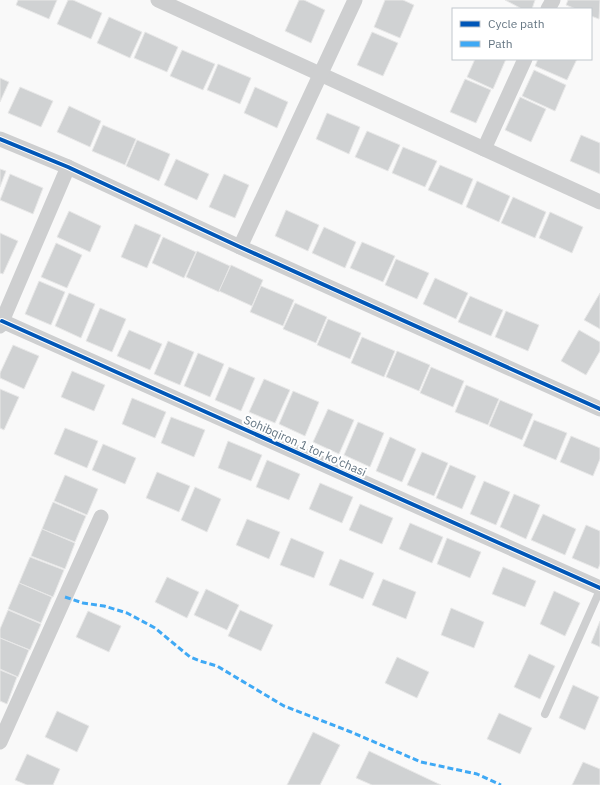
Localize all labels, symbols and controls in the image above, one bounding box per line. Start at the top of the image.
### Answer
legend [452,8,592,60]
text: Cycle path [488,16,545,31]
text: Path [488,36,513,51]
street label: Sohibqiron 1 tor ko'chasi [242,412,369,479]

